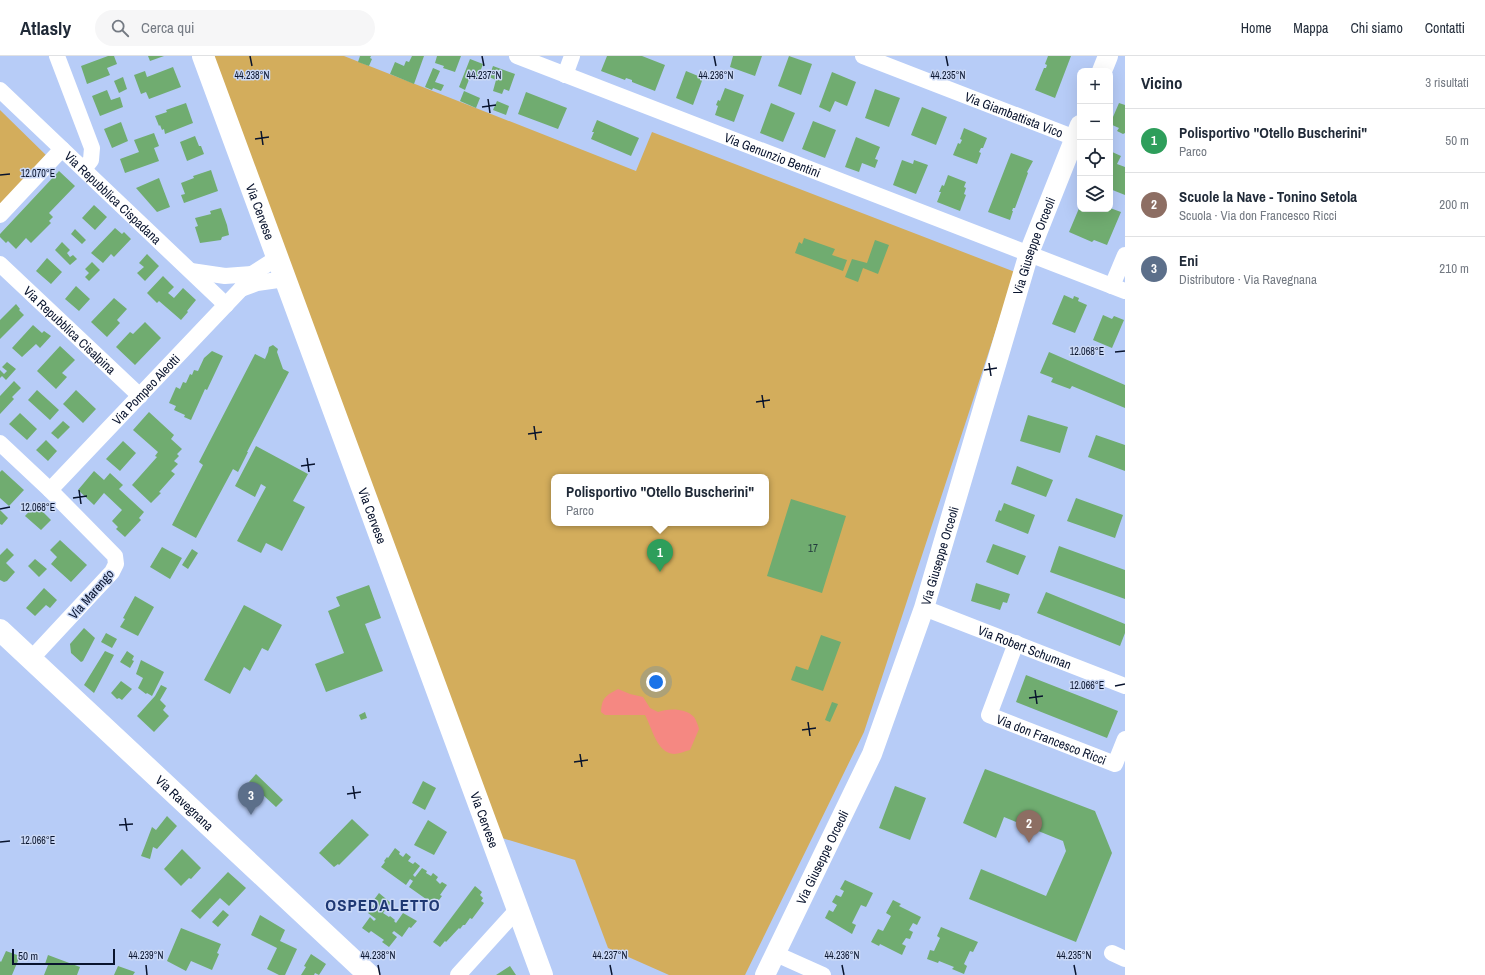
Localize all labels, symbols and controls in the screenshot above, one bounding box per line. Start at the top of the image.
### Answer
search box [95,10,375,46]
text: Atlasly [20,15,71,41]
icon: search [109,17,131,39]
text: Cerca qui [141,17,194,38]
text: Home [1241,19,1271,37]
text: Mappa [1293,19,1328,37]
text: Chi siamo [1350,19,1403,37]
text: Contatti [1425,19,1465,37]
map controls [1077,68,1113,212]
button: + [1077,68,1113,104]
text: 44.238°N [235,69,270,82]
text: 44.237°N [467,69,502,82]
text: 44.236°N [699,69,734,82]
text: 44.235°N [931,69,966,82]
text: Vicino [1141,71,1183,94]
text: 3 risultati [1425,74,1469,91]
street label: Via Giambattista Vico [962,88,1066,142]
button: − [1077,104,1113,140]
text: Polisportivo "Otello Buscherini" [1179,122,1367,143]
street label: Via Genunzio Bentini [722,129,823,182]
text: 1 [1151,132,1157,149]
text: 50 m [1445,132,1469,149]
button: locate [1077,140,1113,176]
text: Parco [1179,143,1207,160]
street label: Via Repubblica Cispadana [61,148,165,248]
text: 12.070°E [21,167,55,180]
button: layers [1077,176,1113,212]
street label: Via Cervese [242,181,278,242]
text: Scuole la Nave - Tonino Setola [1179,186,1357,207]
street label: Via Giuseppe Orceoli [1009,195,1059,297]
text: 2 [1151,196,1157,213]
text: 200 m [1439,196,1469,213]
text: Scuola · Via don Francesco Ricci [1179,207,1337,224]
text: Eni [1179,250,1198,271]
text: 3 [1151,260,1157,277]
text: 210 m [1439,260,1469,277]
text: Distributore · Via Ravegnana [1179,271,1317,288]
street label: Via Repubblica Cisalpina [20,283,119,378]
text: 12.068°E [1070,345,1104,358]
street label: Via Pompeo Aleotti [109,351,184,429]
popup [551,474,769,526]
text: Polisportivo "Otello Buscherini" [566,481,754,502]
street label: Via Cervese [354,485,390,546]
text: 12.068°E [21,501,55,514]
text: Parco [566,502,594,519]
street label: Via Giuseppe Orceoli [917,504,963,607]
pin: 1 [647,539,673,572]
house number: 17 [808,541,818,555]
street label: Via Marengo [65,566,118,623]
street label: Via Robert Schuman [975,622,1074,673]
your location [646,672,666,692]
text: 12.066°E [1070,679,1104,692]
street label: Via don Francesco Ricci [994,711,1109,769]
street label: Via Ravegnana [152,772,217,834]
pin: 3 [238,782,264,815]
street label: Via Cervese [466,789,502,850]
street label: Via Giuseppe Orceoli [793,807,853,907]
pin: 2 [1016,810,1042,843]
text: 12.066°E [21,834,55,847]
district label: OSPEDALETTO [325,893,441,916]
scale bar [12,947,115,966]
text: 50 m [18,949,38,963]
text: 44.239°N [129,949,164,962]
text: 44.238°N [361,949,396,962]
text: 44.237°N [593,949,628,962]
text: 44.236°N [825,949,860,962]
text: 44.235°N [1057,949,1092,962]

